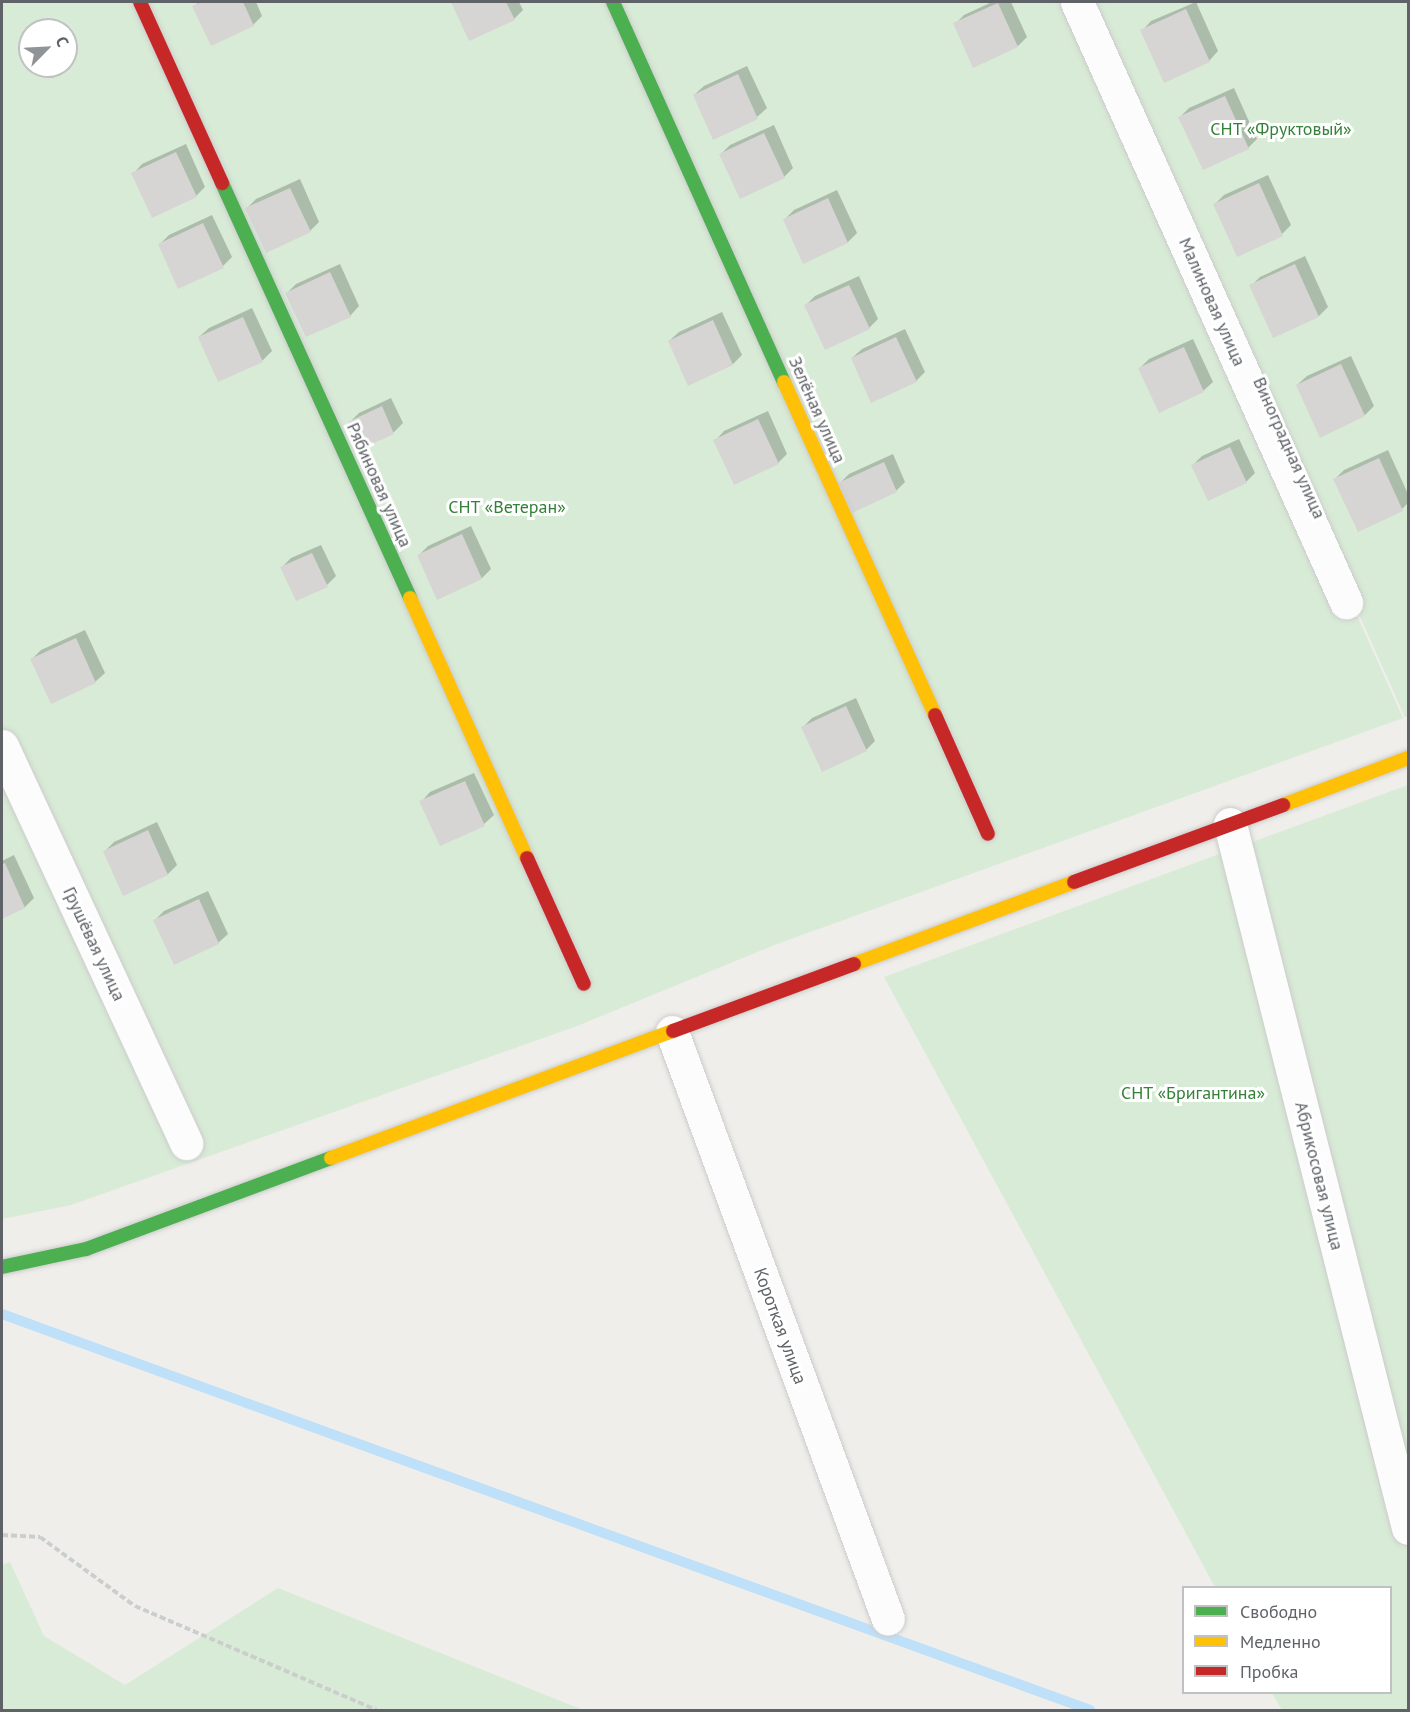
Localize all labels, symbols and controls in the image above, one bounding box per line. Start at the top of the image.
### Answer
north arrow [18,18,78,78]
text: С [52,33,74,50]
park label: СНТ «Фруктовый» [1210,118,1352,140]
street label: Малиновая улица [1174,234,1250,370]
street label: Зелёная улица [784,353,850,467]
street label: Виноградная улица [1248,374,1330,522]
street label: Рябиновая улица [342,419,416,551]
park label: СНТ «Ветеран» [448,496,566,518]
street label: Грушёвая улица [58,884,130,1004]
park label: СНТ «Бригантина» [1121,1082,1265,1104]
street label: Абрикосовая улица [1290,1100,1348,1252]
street label: Короткая улица [749,1265,811,1387]
legend [1182,1586,1392,1694]
text: Свободно [1240,1600,1317,1623]
text: Медленно [1240,1630,1321,1653]
text: Пробка [1240,1660,1298,1683]

